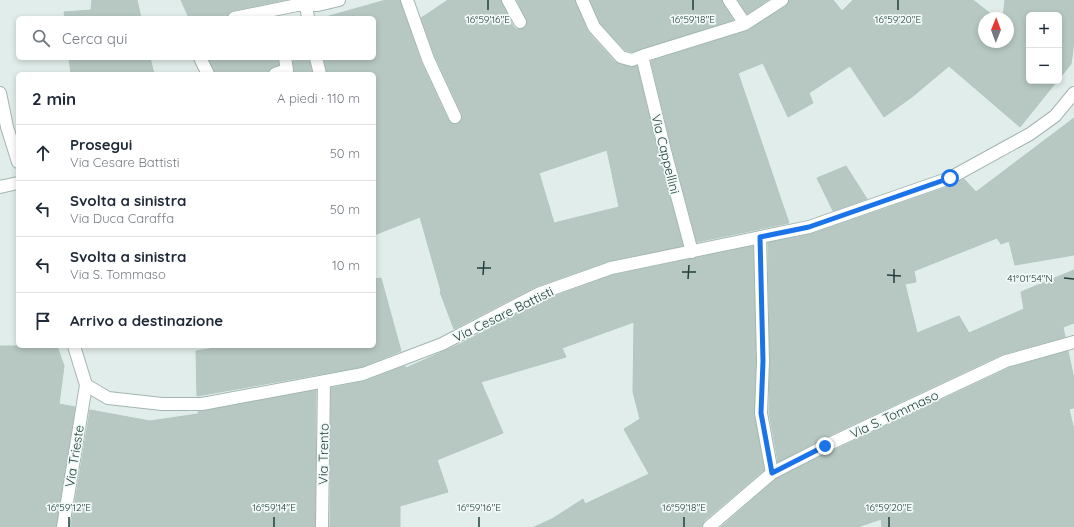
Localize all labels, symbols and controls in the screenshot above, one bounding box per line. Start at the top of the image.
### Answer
north arrow [978,12,1014,48]
map controls [1026,12,1062,84]
button: + [1026,12,1062,48]
text: 16°59'16"E [466,13,510,26]
text: 16°59'18"E [671,13,715,26]
text: 16°59'20"E [875,13,921,26]
search box [16,16,376,60]
icon: search [30,27,52,49]
text: Cerca qui [62,29,128,48]
button: − [1026,48,1062,84]
text: 2 min [32,88,76,109]
text: A piedi · 110 m [277,90,360,106]
street label: Via Cappellini [648,113,684,195]
text: Prosegui [70,135,132,154]
icon: ahead [32,142,54,164]
text: 50 m [330,145,360,161]
text: Via Cesare Battisti [70,154,180,170]
route start [941,169,959,187]
text: Svolta a sinistra [70,191,186,210]
icon: left [32,198,54,220]
text: 50 m [330,201,360,217]
text: Via Duca Caraffa [70,210,174,226]
text: Svolta a sinistra [70,247,186,266]
icon: left [32,254,54,276]
text: 10 m [332,257,360,273]
text: Via S. Tommaso [70,266,166,282]
text: 41°01'54"N [1007,272,1053,285]
street label: Via Cesare Battisti [450,283,556,345]
icon: arrive [32,310,54,332]
text: Arrivo a destinazione [70,311,223,330]
street label: Via S. Tommaso [847,386,941,441]
street label: Via Trento [314,423,332,485]
street label: Via Trieste [61,424,87,488]
route end [816,437,834,455]
text: 16°59'12"E [47,501,91,514]
text: 16°59'14"E [252,501,296,514]
text: 16°59'16"E [457,501,501,514]
text: 16°59'18"E [662,501,706,514]
text: 16°59'20"E [866,501,912,514]

